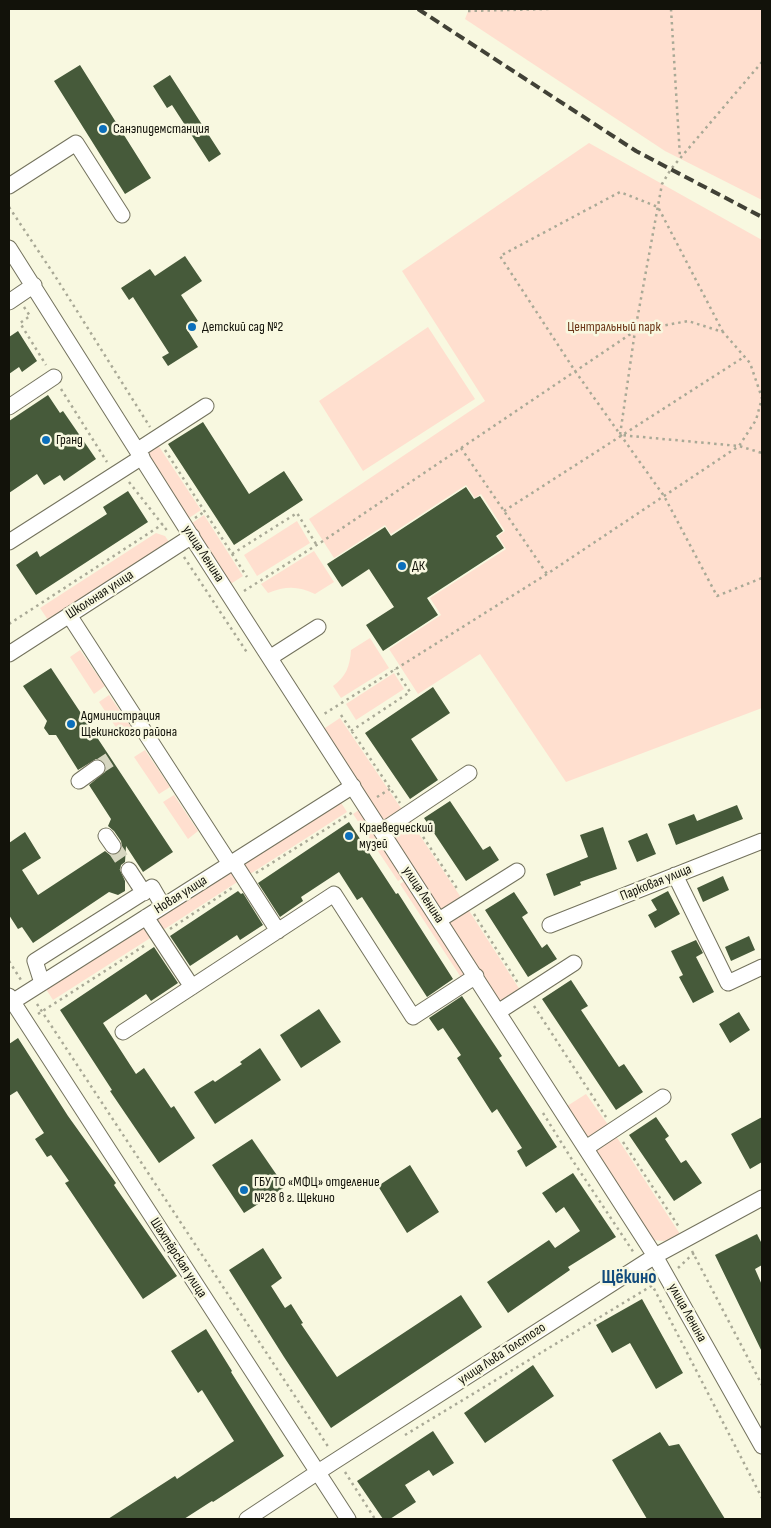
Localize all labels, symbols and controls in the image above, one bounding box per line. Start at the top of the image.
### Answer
place label: Санэпидемстанция [113,121,209,137]
marker: Санэпидемстанция [97,123,109,135]
place label: Детский сад №2 [202,319,283,335]
park label: Центральный парк [567,319,661,335]
marker: Детский сад №2 [186,321,198,333]
place label: Гранд [56,432,83,448]
marker: Гранд [40,434,52,446]
street label: улица Ленина [178,522,228,586]
place label: ДК [412,558,425,574]
marker: ДК [396,560,408,572]
street label: Школьная улица [63,567,137,623]
place label: Администрация Щекинского района [81,708,177,740]
marker: Администрация Щекинского района [65,718,77,730]
place label: Краеведческий музей [359,820,433,852]
marker: Краеведческий музей [343,830,355,842]
street label: Парковая улица [618,861,694,905]
street label: улица Ленина [398,863,448,927]
street label: Новая улица [151,872,211,918]
place label: ГБУ ТО «МФЦ» отделение №28 в г. Щекино [254,1174,380,1206]
marker: ГБУ ТО «МФЦ» отделение №28 в г. Щекино [238,1184,250,1196]
street label: Шахтёрская улица [146,1215,210,1301]
district label: Щёкино [601,1267,657,1289]
street label: улица Ленина [664,1281,710,1345]
street label: улица Льва Толстого [455,1319,549,1389]

